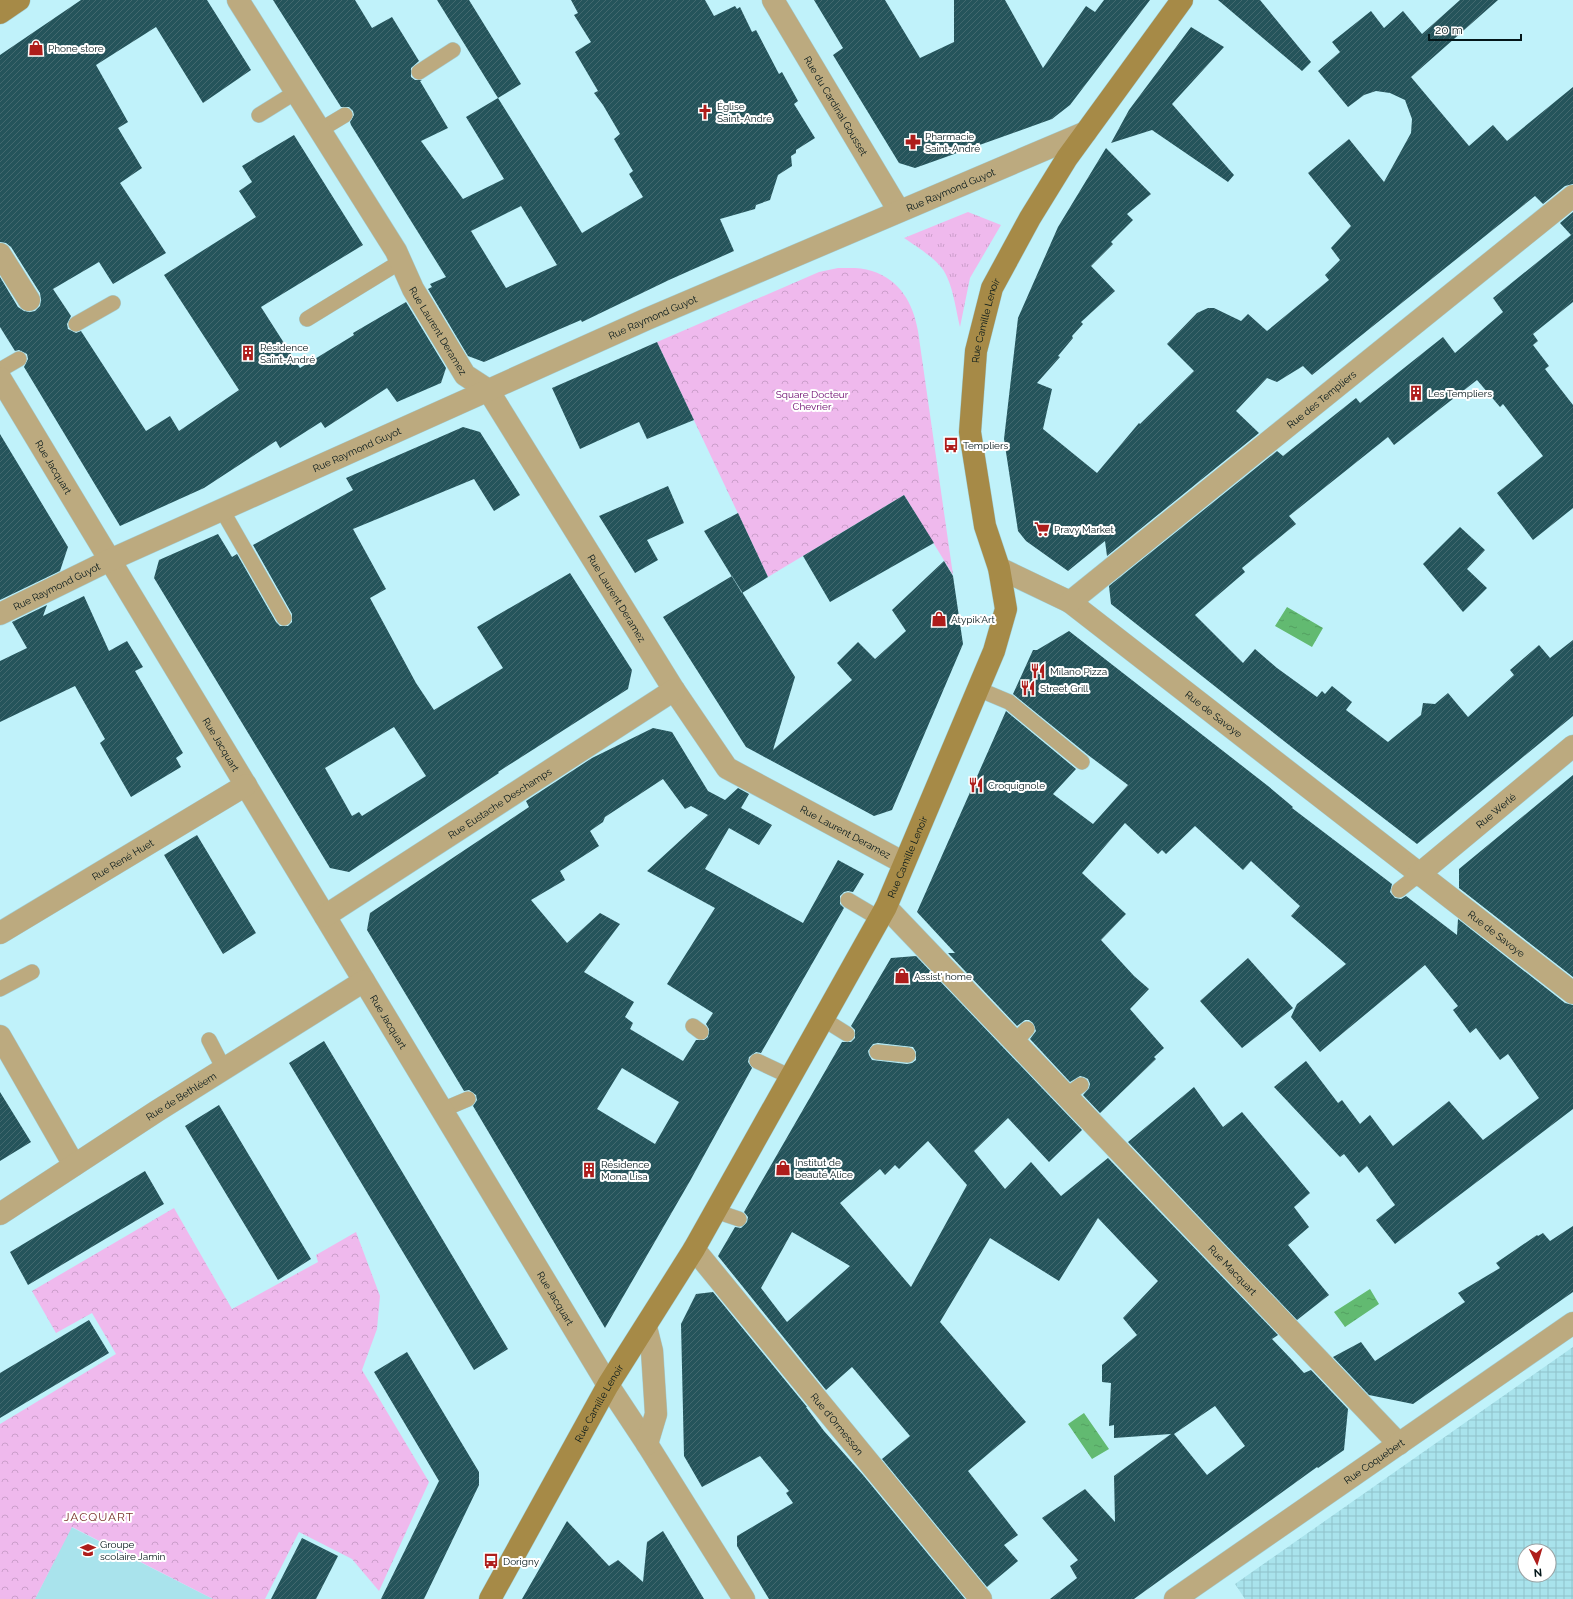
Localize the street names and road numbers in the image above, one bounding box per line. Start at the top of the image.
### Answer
street label: Rue du Cardinal Gousset [802,54,870,158]
street label: Rue Raymond Guyot [905,166,997,214]
street label: Rue Camille Lenoir [970,276,1003,364]
street label: Rue Laurent Deramez [407,285,469,377]
street label: Rue Raymond Guyot [607,293,699,342]
street label: Rue des Templiers [1285,368,1358,431]
street label: Rue Raymond Guyot [311,425,403,474]
street label: Rue Jacquart [33,438,74,497]
street label: Rue Laurent Deramez [585,553,648,644]
street label: Rue Raymond Guyot [12,560,103,613]
street label: Rue de Savoye [1183,689,1244,740]
street label: Rue Jacquart [200,716,242,774]
street label: Rue Eustache Deschamps [446,766,554,841]
street label: Rue Werlé [1474,791,1518,830]
street label: Rue Laurent Deramez [798,803,892,861]
street label: Rue Camille Lenoir [886,814,930,899]
street label: Rue René Huet [90,837,156,882]
street label: Rue de Savoye [1466,908,1527,960]
street label: Rue Jacquart [368,993,409,1051]
street label: Rue de Bethléem [144,1070,218,1123]
street label: Rue Macquart [1206,1243,1259,1298]
street label: Rue Jacquart [535,1270,576,1328]
street label: Rue Camille Lenoir [573,1362,626,1444]
street label: Rue d'Ormesson [808,1391,866,1457]
street label: Rue Coquebert [1342,1437,1407,1486]

